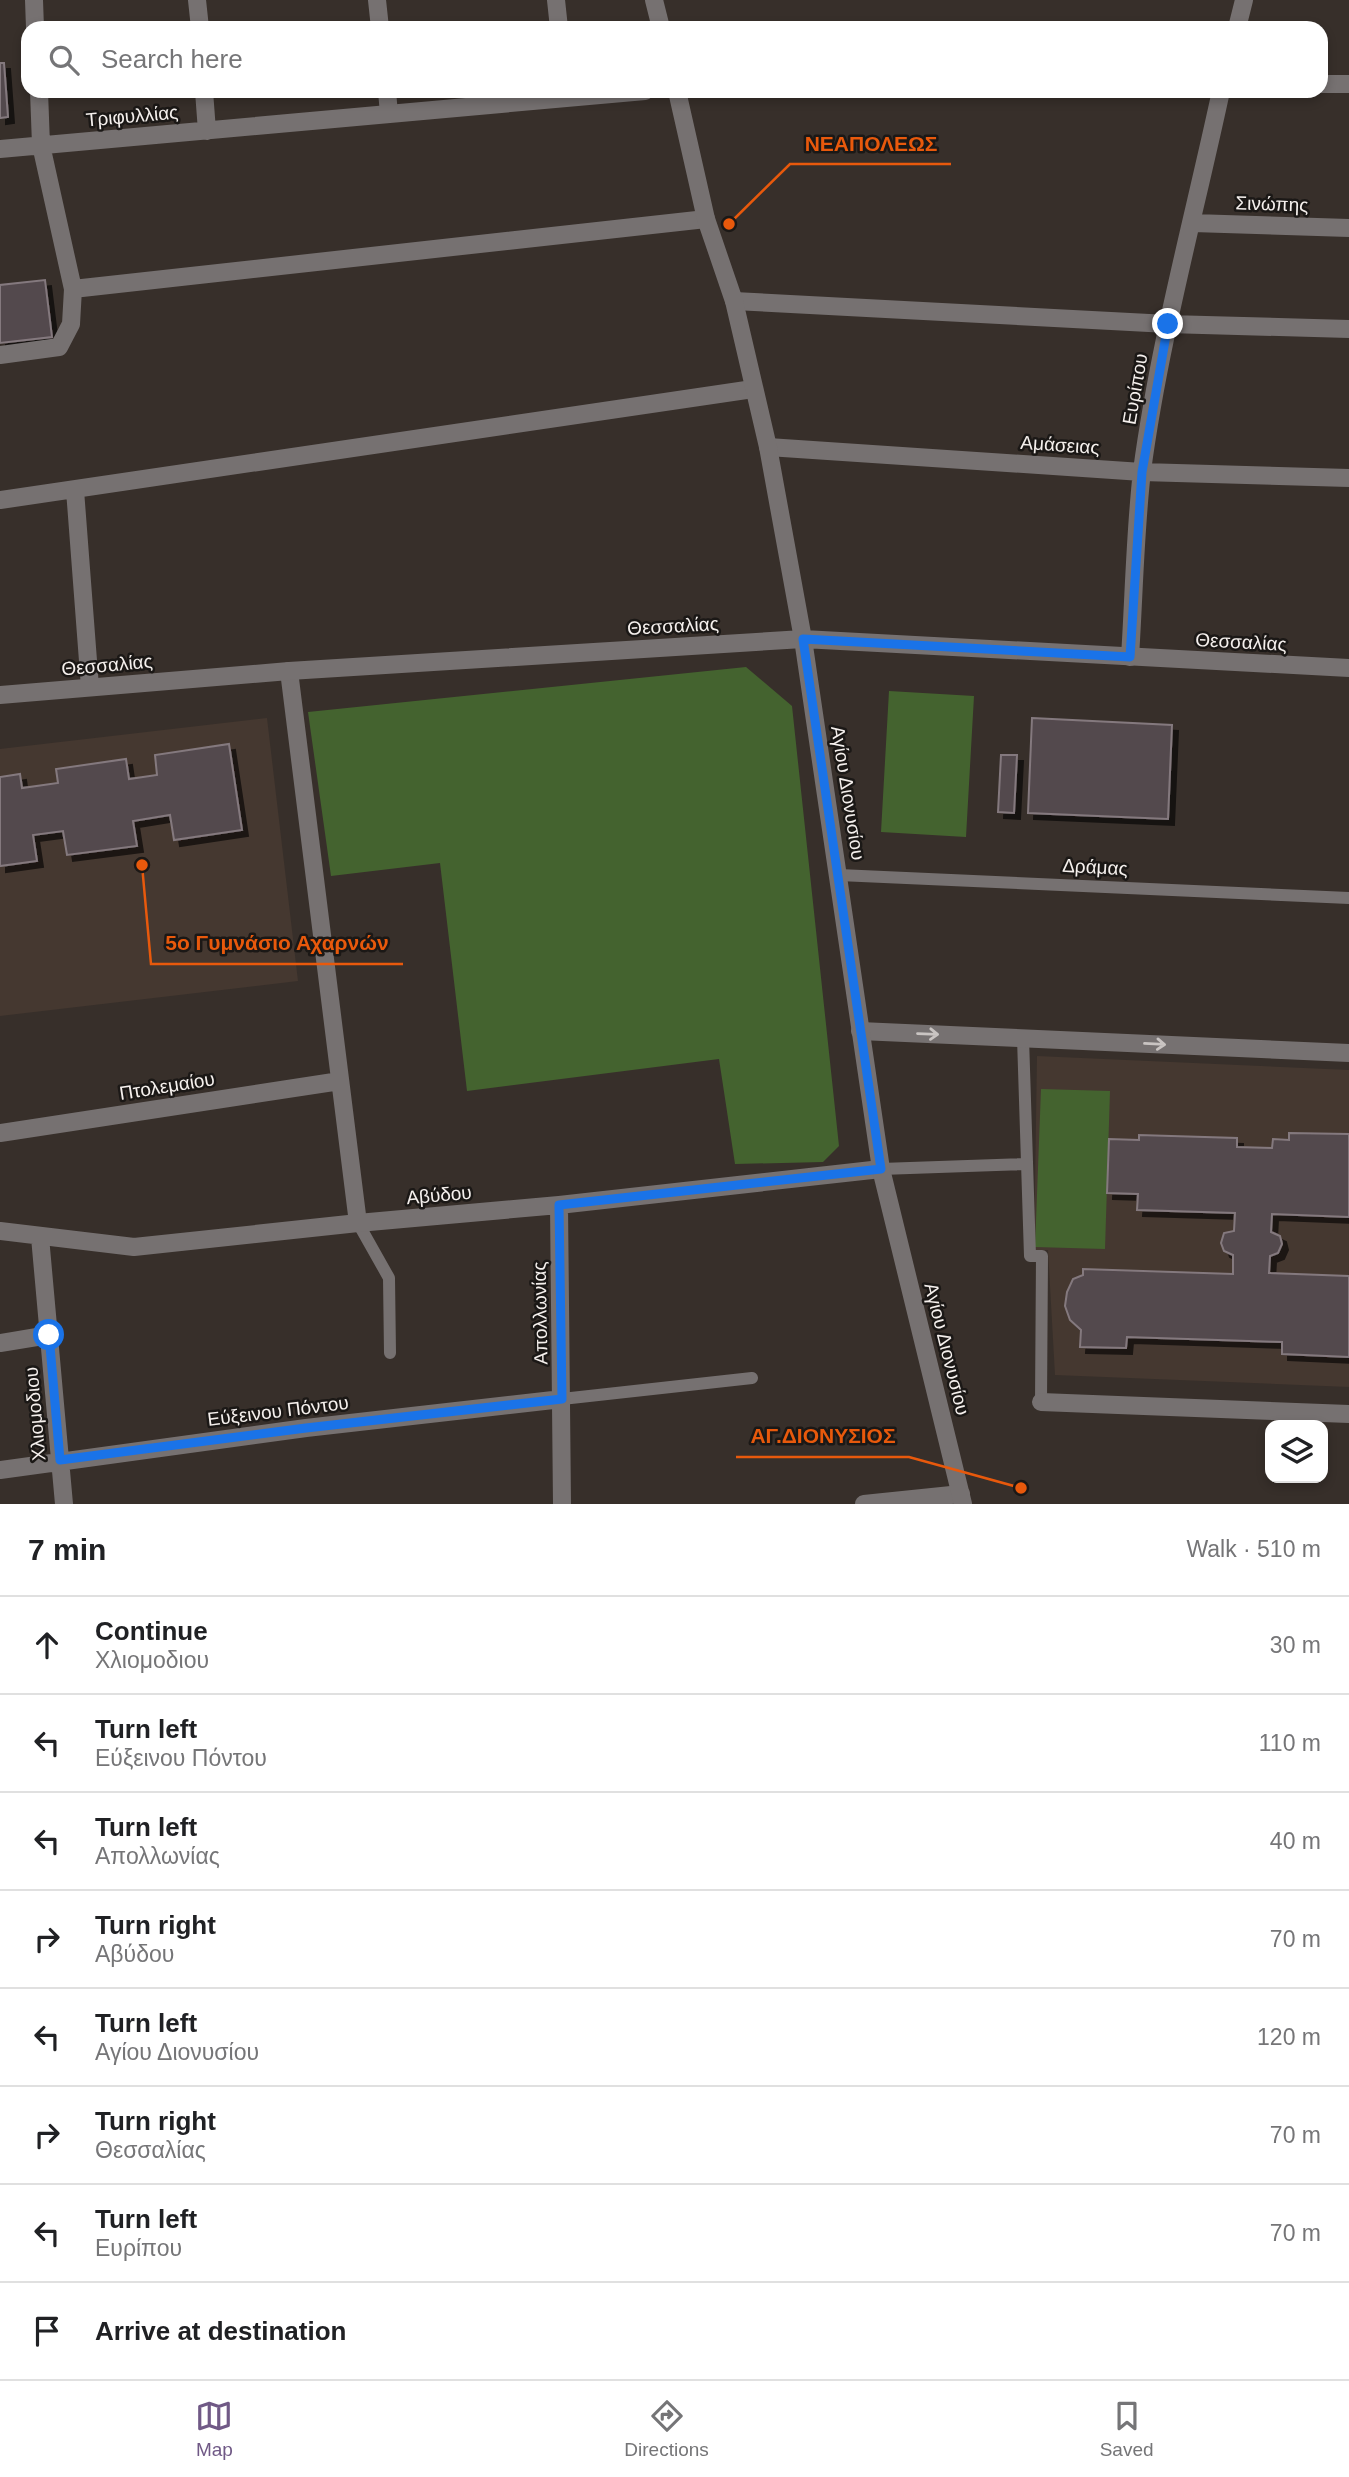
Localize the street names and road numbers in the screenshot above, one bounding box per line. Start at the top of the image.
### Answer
street label: Τριφυλλίας [85,101,179,131]
street label: Σινώπης [1235,192,1309,216]
street label: Ευρίπου [1118,352,1152,426]
street label: Αμάσειας [1020,432,1100,458]
street label: Θεσσαλίας [627,613,719,639]
street label: Θεσσαλίας [1195,629,1287,655]
street label: Θεσσαλίας [60,651,154,679]
street label: Αγίου Διονυσίου [827,724,869,862]
street label: Δράμας [1062,855,1128,879]
street label: Πτολεμαίου [118,1068,216,1104]
street label: Αβύδου [405,1182,473,1208]
street label: Απολλωνίας [529,1261,551,1365]
street label: Αγίου Διονυσίου [920,1281,974,1417]
street label: Χλιομοδιου [20,1366,50,1462]
street label: Εύξεινου Πόντου [206,1392,350,1430]

